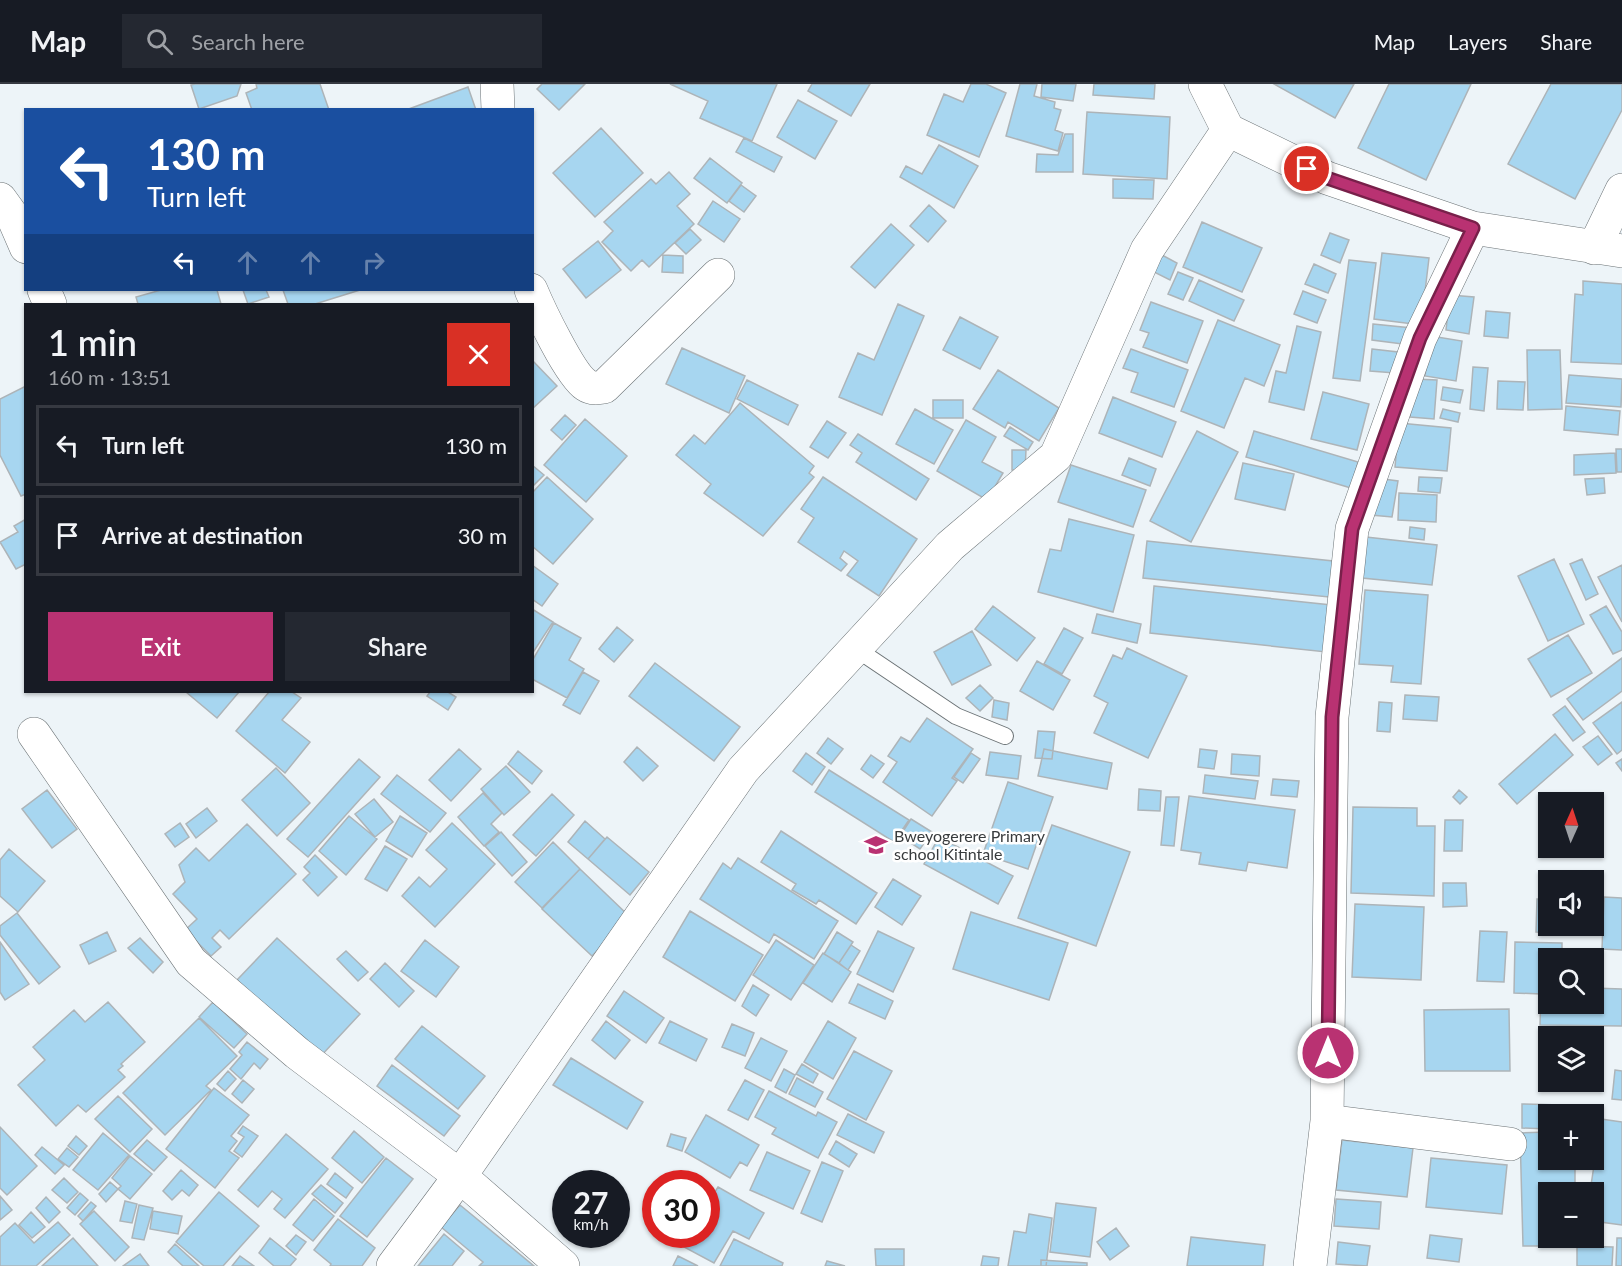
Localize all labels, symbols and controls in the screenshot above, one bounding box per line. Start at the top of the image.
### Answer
search box [122,14,542,68]
text: Map [30,24,86,58]
icon: search [143,25,176,58]
text: Search here [191,28,305,55]
text: Map [1374,29,1415,54]
text: Layers [1448,29,1507,54]
text: Share [1540,29,1592,54]
text: 130 m [147,129,265,179]
icon: left [48,132,126,210]
pin [1281,143,1332,194]
icon: arrive [1290,152,1323,185]
text: Turn left [147,180,246,213]
icon: left [168,246,201,279]
icon: ahead [231,246,264,279]
icon: ahead [294,246,327,279]
icon: right [357,246,390,279]
text: 1 min [48,320,137,364]
button: close [447,323,510,386]
text: 160 m · 13:51 [48,365,171,389]
icon: left [51,429,84,462]
text: Turn left [102,432,184,459]
text: 130 m [445,432,507,459]
icon: arrive [51,519,84,552]
text: Arrive at destination [102,522,303,549]
text: 30 m [458,522,507,549]
button: Exit [48,612,273,681]
button: Share [285,612,510,681]
north arrow [1538,792,1604,858]
map controls [1538,792,1604,1248]
place label: Bweyogerere Primary school Kitintale [894,826,1046,863]
school or university icon: Bweyogerere Primary school Kitintale [863,832,889,858]
button: sound [1538,870,1604,936]
button: search [1538,948,1604,1014]
position arrow [1296,1021,1360,1085]
button: layers [1538,1026,1604,1092]
button: + [1538,1104,1604,1170]
speed limit sign: 30 [642,1170,720,1248]
button: − [1538,1182,1604,1248]
text: 27 [574,1184,608,1220]
text: km/h [573,1215,609,1233]

